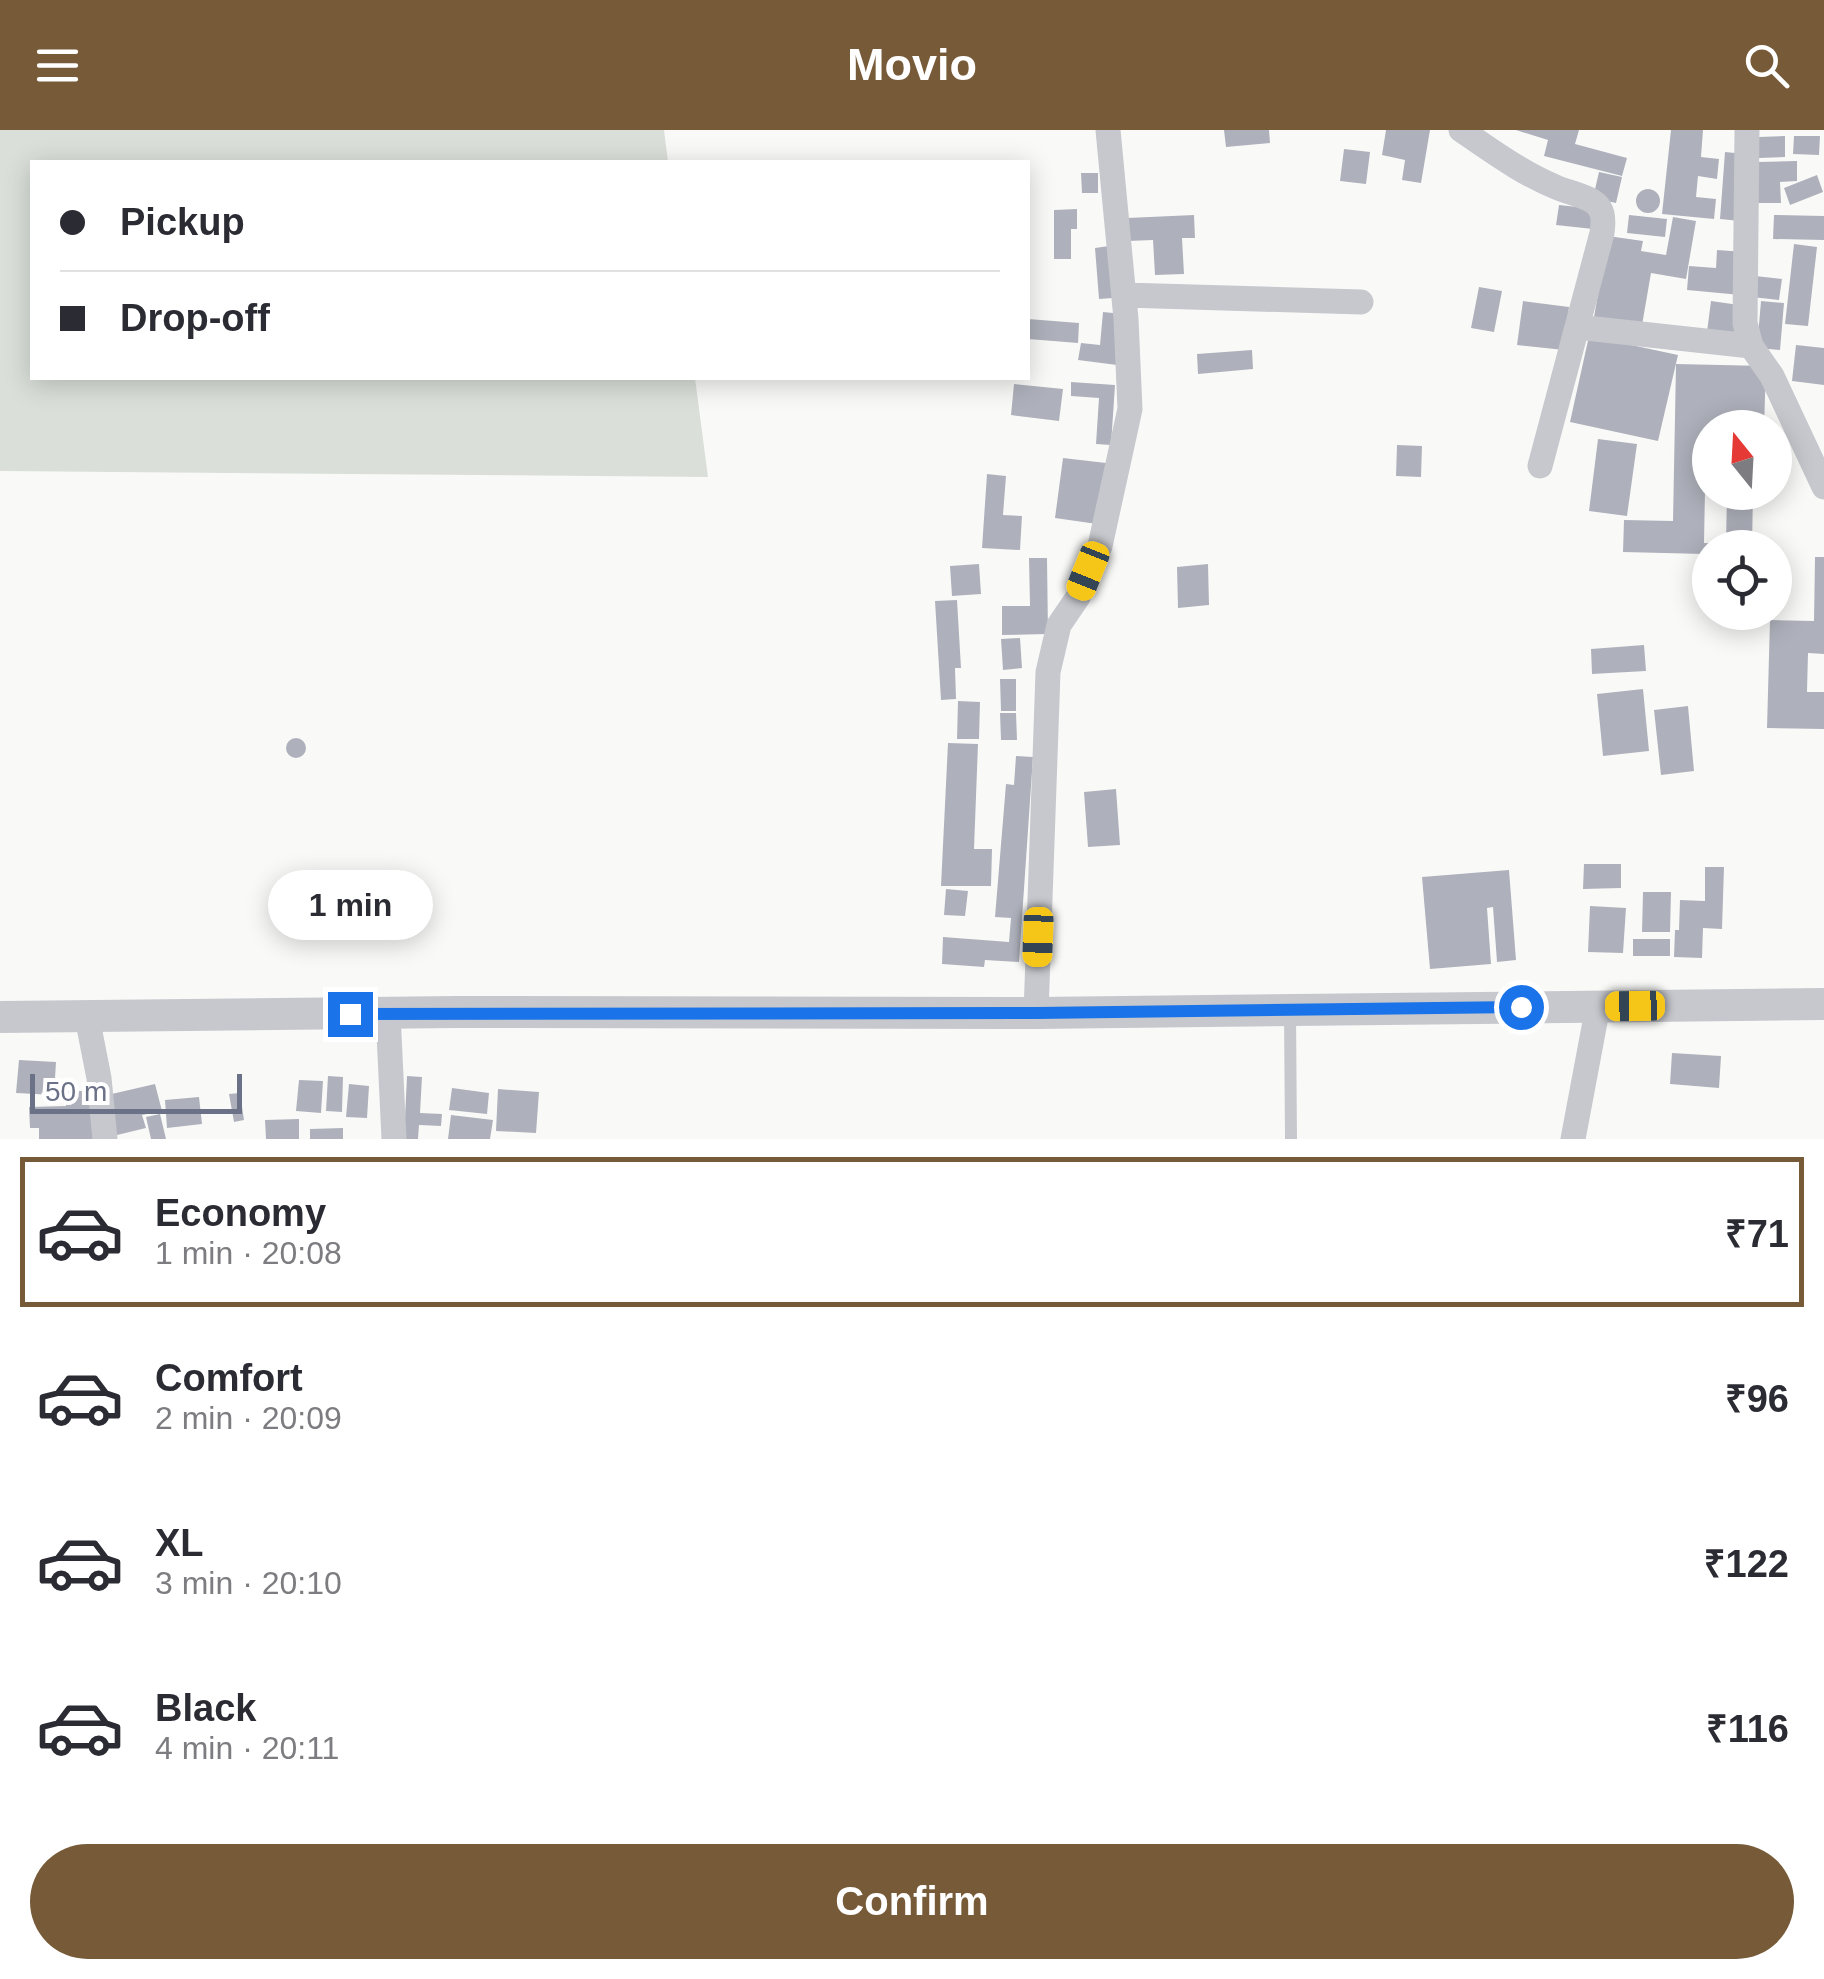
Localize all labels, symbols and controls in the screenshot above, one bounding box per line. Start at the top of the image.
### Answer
icon: menu [30,38,85,93]
icon: search [1739,38,1794,93]
text: Movio [847,39,977,90]
text: Pickup [120,201,245,243]
text: Drop-off [120,297,270,339]
north arrow [1692,410,1792,510]
map controls [1692,410,1792,630]
button: locate [1692,530,1792,630]
car [1063,538,1113,604]
callout: 1 min [268,869,432,939]
text: 1 min [309,887,392,923]
car [1022,906,1054,968]
route start [1499,985,1544,1030]
car [1605,990,1665,1022]
route end [328,992,373,1037]
scale bar [30,1069,242,1114]
text: 50 m [45,1076,107,1107]
icon: car [35,1187,125,1277]
text: Economy [155,1192,326,1234]
text: ₹71 [1725,1213,1789,1255]
text: 1 min · 20:08 [155,1235,342,1271]
icon: car [35,1352,125,1442]
text: Comfort [155,1357,303,1399]
text: ₹96 [1725,1378,1789,1420]
text: 2 min · 20:09 [155,1400,342,1436]
icon: car [35,1517,125,1607]
text: XL [155,1522,204,1564]
text: ₹122 [1704,1543,1789,1585]
text: 3 min · 20:10 [155,1565,342,1601]
icon: car [35,1682,125,1772]
text: Black [155,1687,256,1729]
text: ₹116 [1706,1708,1789,1750]
text: 4 min · 20:11 [155,1730,339,1766]
button: Confirm [30,1844,1794,1959]

